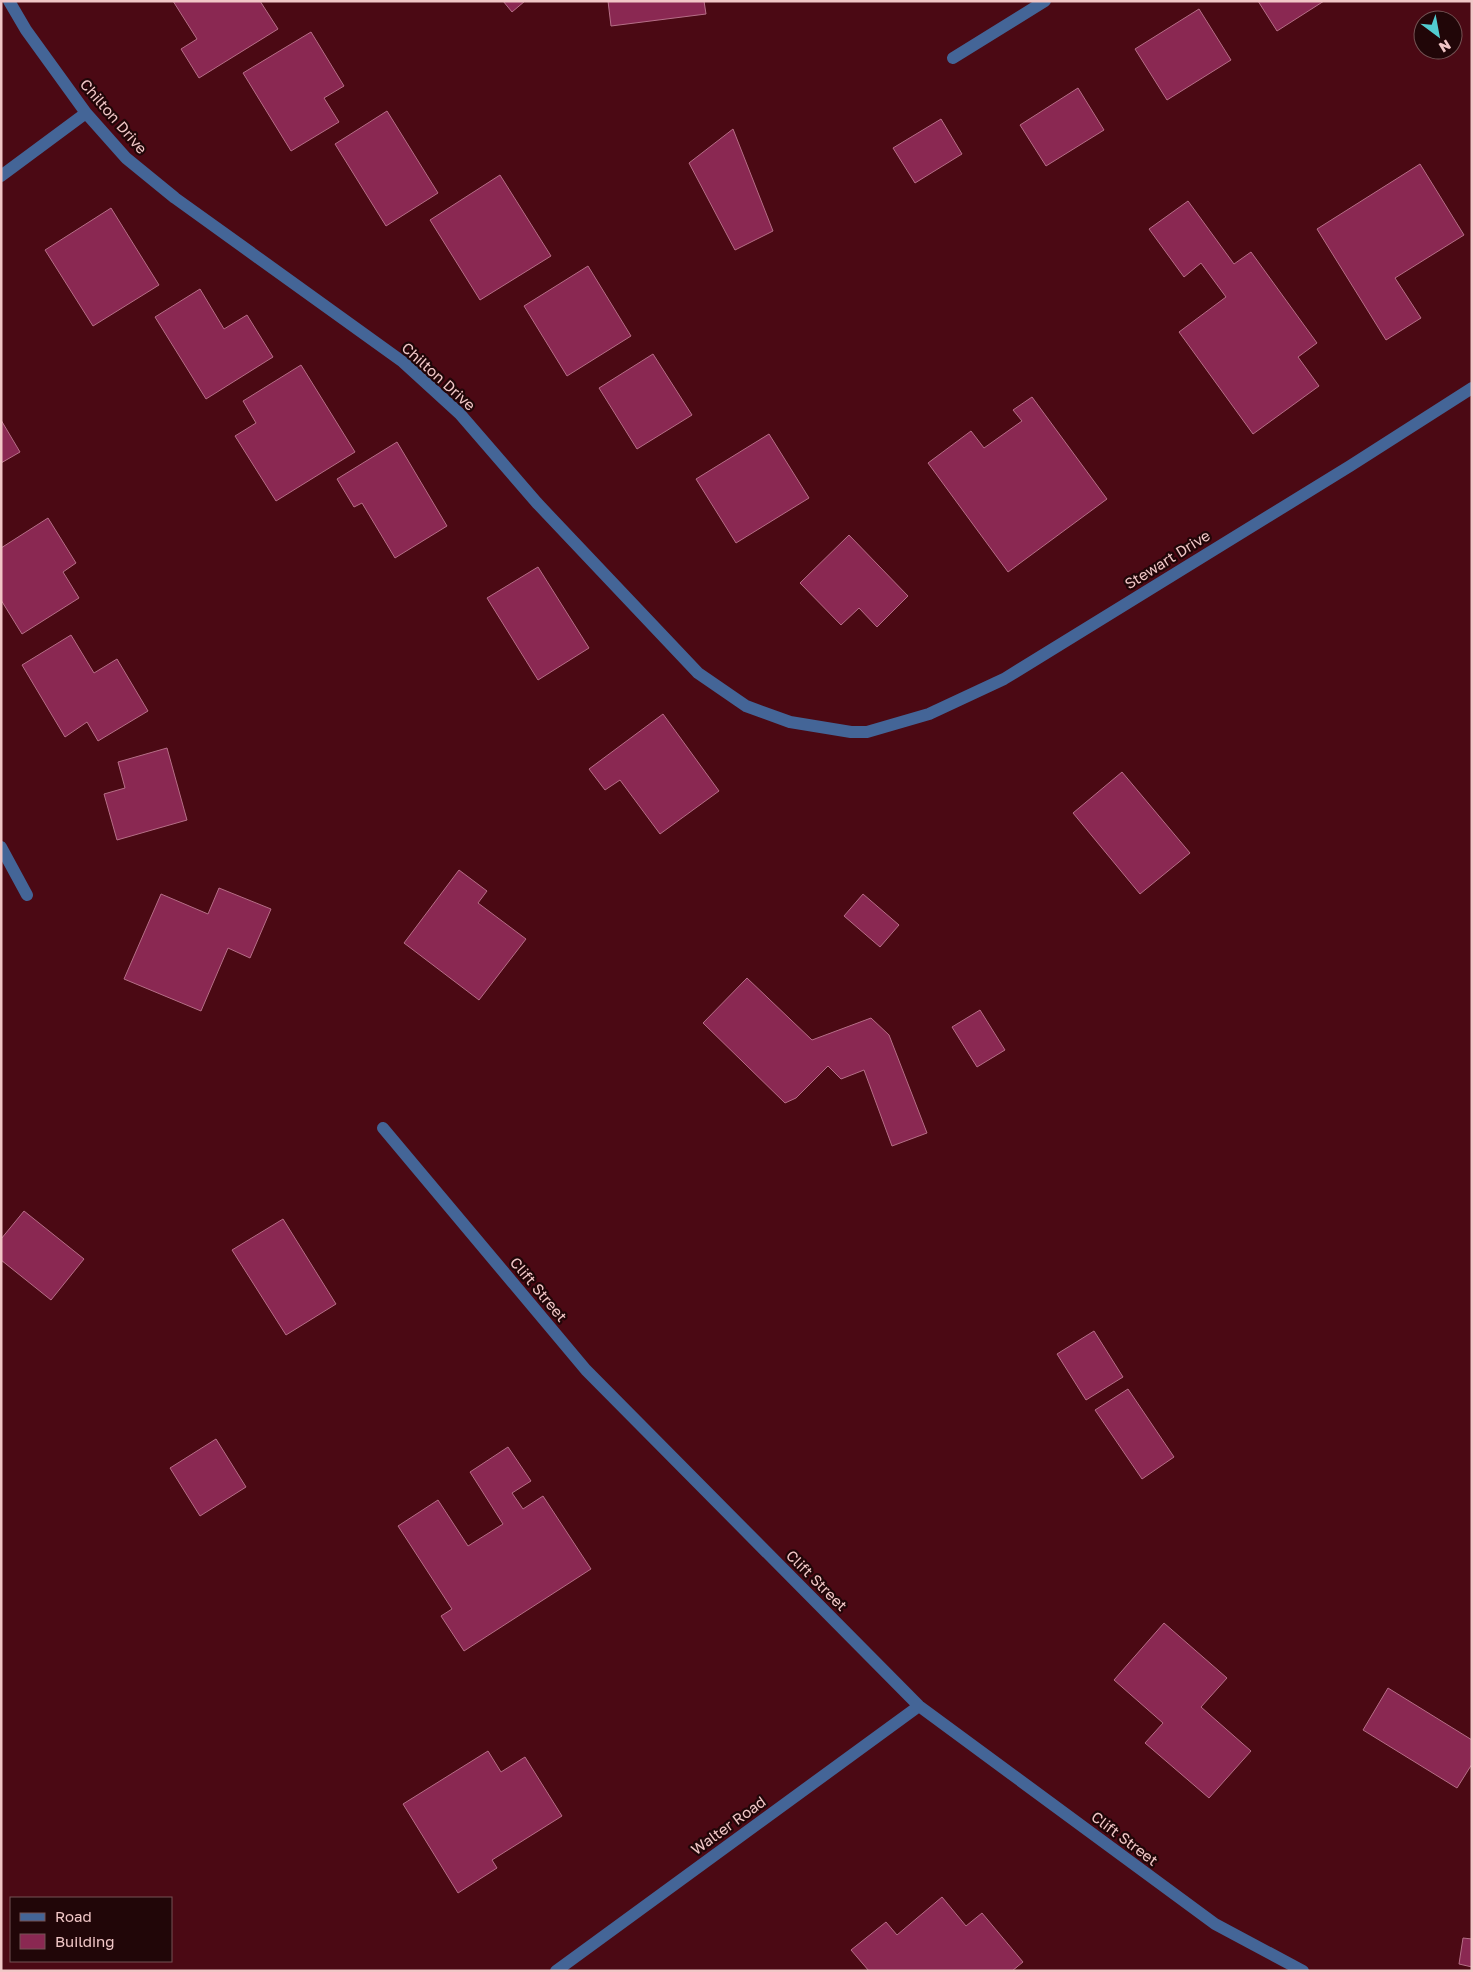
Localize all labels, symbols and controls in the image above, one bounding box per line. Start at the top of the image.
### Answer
north arrow [1413,10,1463,60]
text: N [1436,36,1454,56]
street label: Chilton Drive [77,75,152,157]
street label: Chilton Drive [398,338,480,414]
street label: Stewart Drive [1121,525,1213,592]
street label: Clift Street [507,1253,571,1325]
street label: Clift Street [783,1546,851,1614]
street label: Walter Road [687,1792,769,1858]
street label: Clift Street [1088,1807,1162,1869]
legend [10,1897,172,1962]
text: Road [55,1907,92,1925]
text: Building [55,1932,115,1950]

